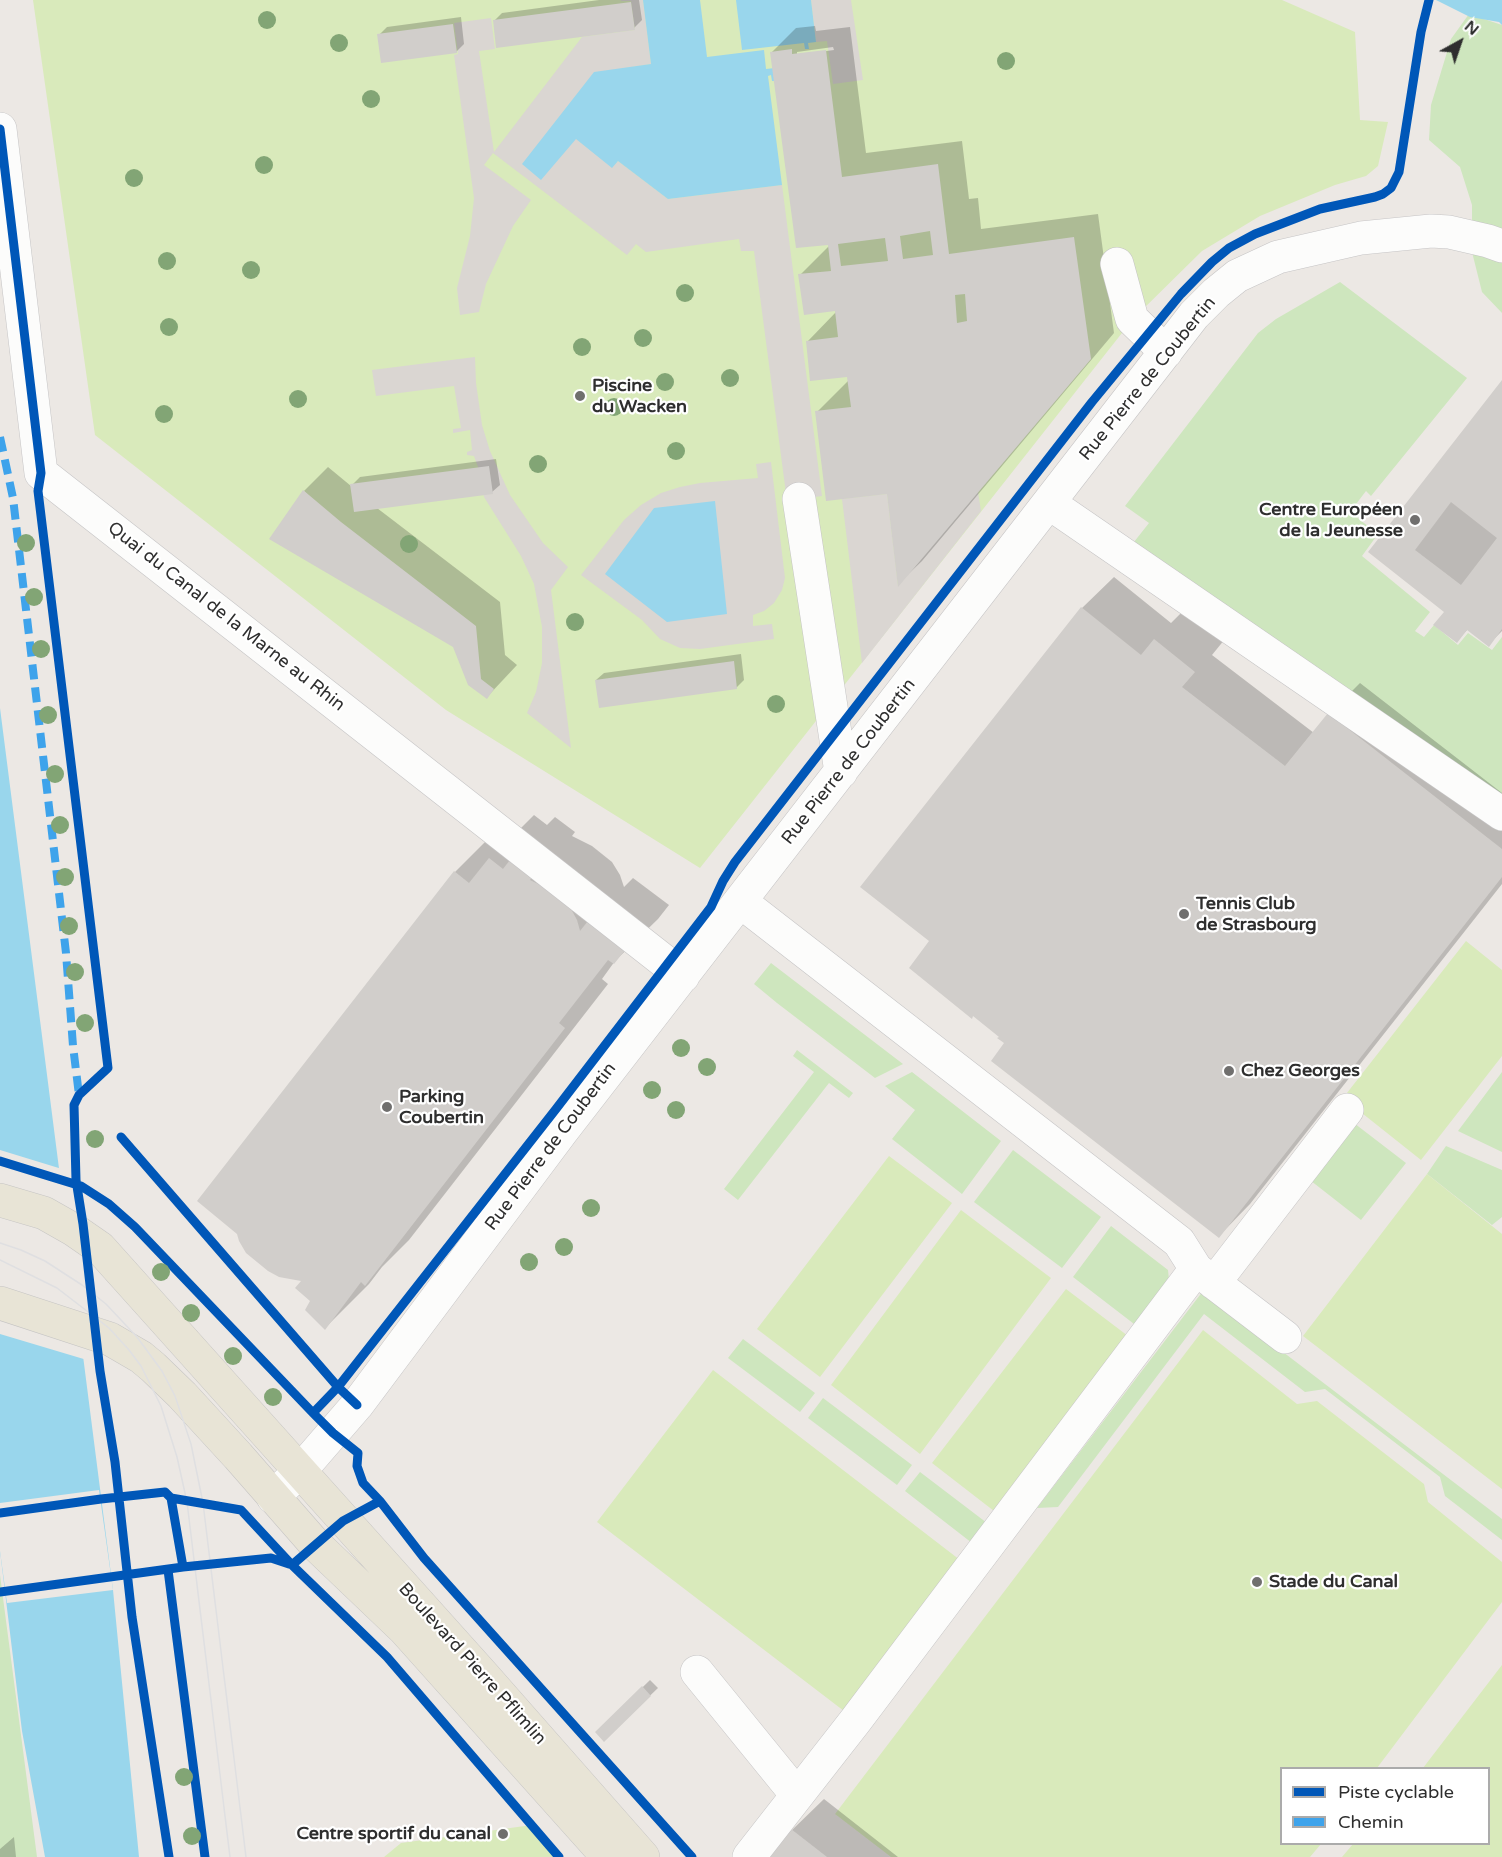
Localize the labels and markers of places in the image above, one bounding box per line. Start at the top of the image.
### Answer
place label: Piscine du Wacken [592,375,687,418]
marker: Piscine du Wacken [573,389,587,403]
place label: Centre Européen de la Jeunesse [1259,499,1403,542]
marker: Centre Européen de la Jeunesse [1408,513,1422,527]
place label: Tennis Club de Strasbourg [1196,893,1317,936]
marker: Tennis Club de Strasbourg [1177,907,1191,921]
place label: Chez Georges [1241,1060,1360,1082]
marker: Chez Georges [1222,1064,1236,1078]
place label: Parking Coubertin [399,1086,484,1128]
marker: Parking Coubertin [380,1100,394,1114]
place label: Stade du Canal [1269,1571,1398,1593]
marker: Stade du Canal [1250,1575,1264,1589]
place label: Centre sportif du canal [296,1823,491,1845]
marker: Centre sportif du canal [496,1827,510,1841]

